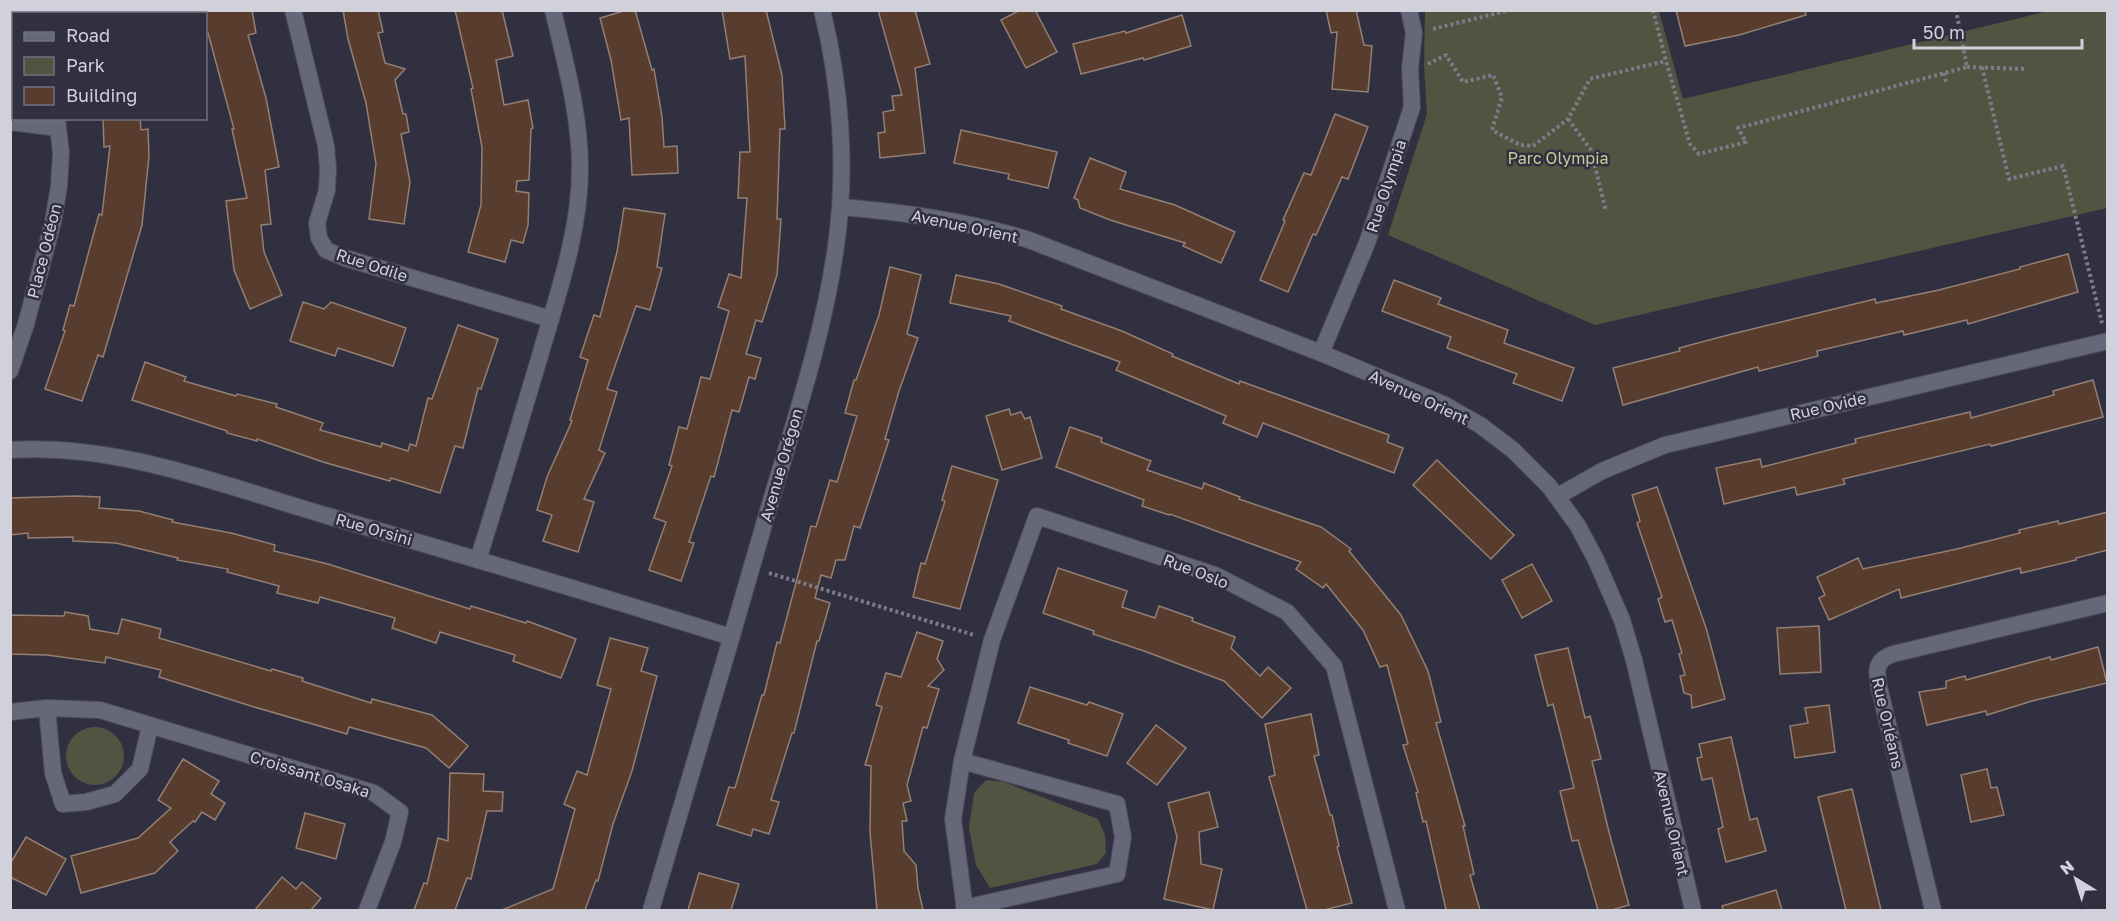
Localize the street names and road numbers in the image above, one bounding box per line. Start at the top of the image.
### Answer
street label: Rue Olympia [1362,137,1410,235]
street label: Place Odéon [23,201,65,301]
street label: Avenue Orient [910,205,1020,247]
street label: Rue Odile [334,244,410,286]
street label: Avenue Orient [1366,365,1472,429]
street label: Rue Ovide [1788,388,1868,424]
street label: Avenue Orégon [755,406,807,524]
street label: Rue Orsini [334,509,414,549]
street label: Rue Oslo [1160,549,1232,593]
street label: Rue Orléans [1868,675,1908,771]
street label: Croissant Osaka [248,746,372,802]
street label: Avenue Orient [1650,768,1694,878]

